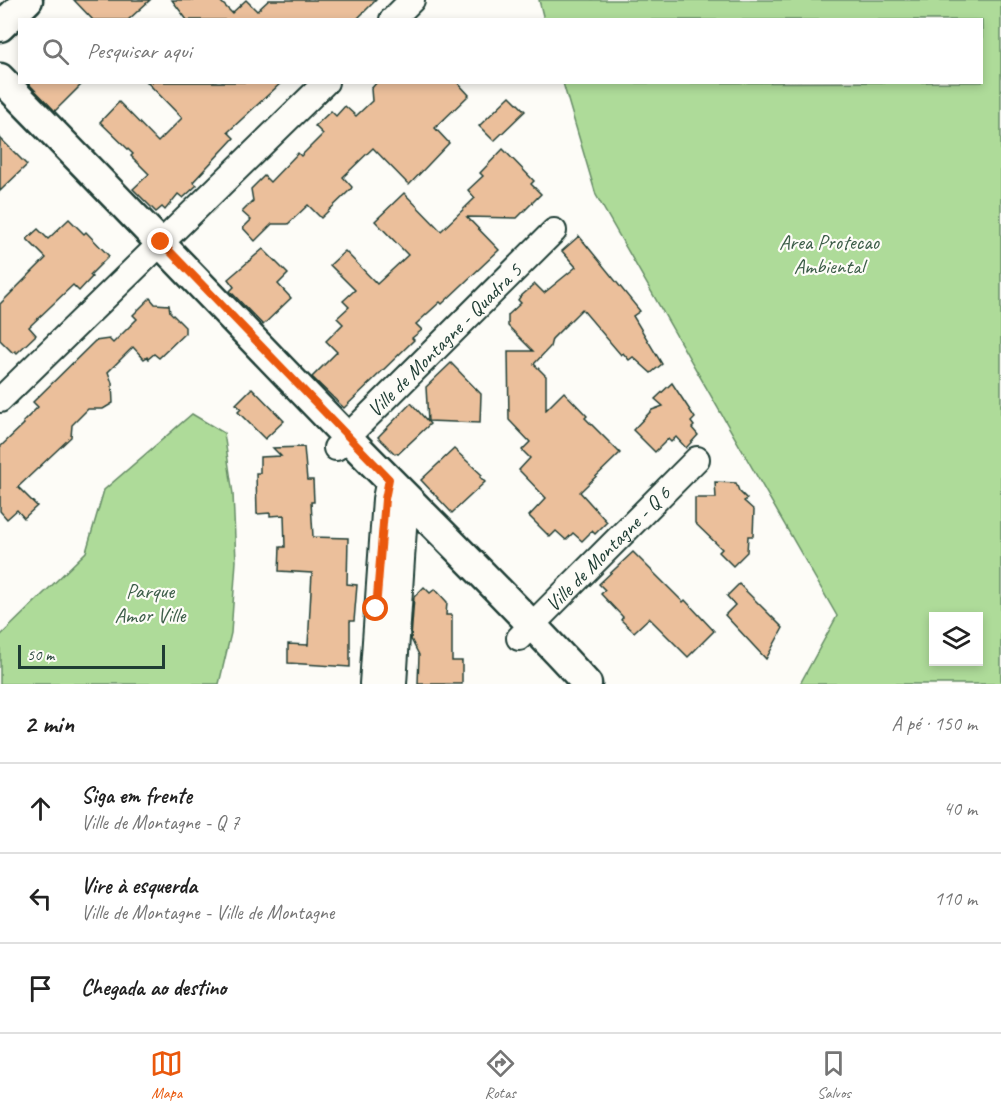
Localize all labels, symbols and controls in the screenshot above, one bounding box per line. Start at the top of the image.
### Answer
search box [18,18,983,84]
icon: search [39,35,72,68]
text: Pesquisar aqui [87,37,192,65]
route end [147,228,173,254]
park label: Area Protecao Ambiental [779,229,881,279]
street label: Ville de Montagne - Quadra 5 [362,257,528,422]
street label: Ville de Montagne - Q 6 [540,480,676,617]
park label: Parque Amor Ville [115,578,187,628]
route start [362,595,388,621]
map controls [929,612,983,666]
button: layers [929,612,983,666]
scale bar [18,642,165,670]
text: 50 m [27,645,54,665]
text: 2 min [24,707,74,740]
text: A pé · 150 m [892,711,977,736]
text: Siga em frente [81,782,192,810]
icon: ahead [24,792,57,825]
text: 40 m [943,796,977,821]
text: Ville de Montagne - Q 7 [81,810,240,835]
text: Vire à esquerda [81,872,197,900]
icon: left [24,882,57,915]
text: 110 m [934,886,977,911]
text: Ville de Montagne - Ville de Montagne [81,900,334,925]
icon: arrive [24,972,57,1005]
text: Chegada ao destino [81,974,226,1002]
tab: Mapa [150,1047,183,1103]
tab: Rotas [484,1047,517,1103]
tab: Salvos [817,1047,851,1103]

